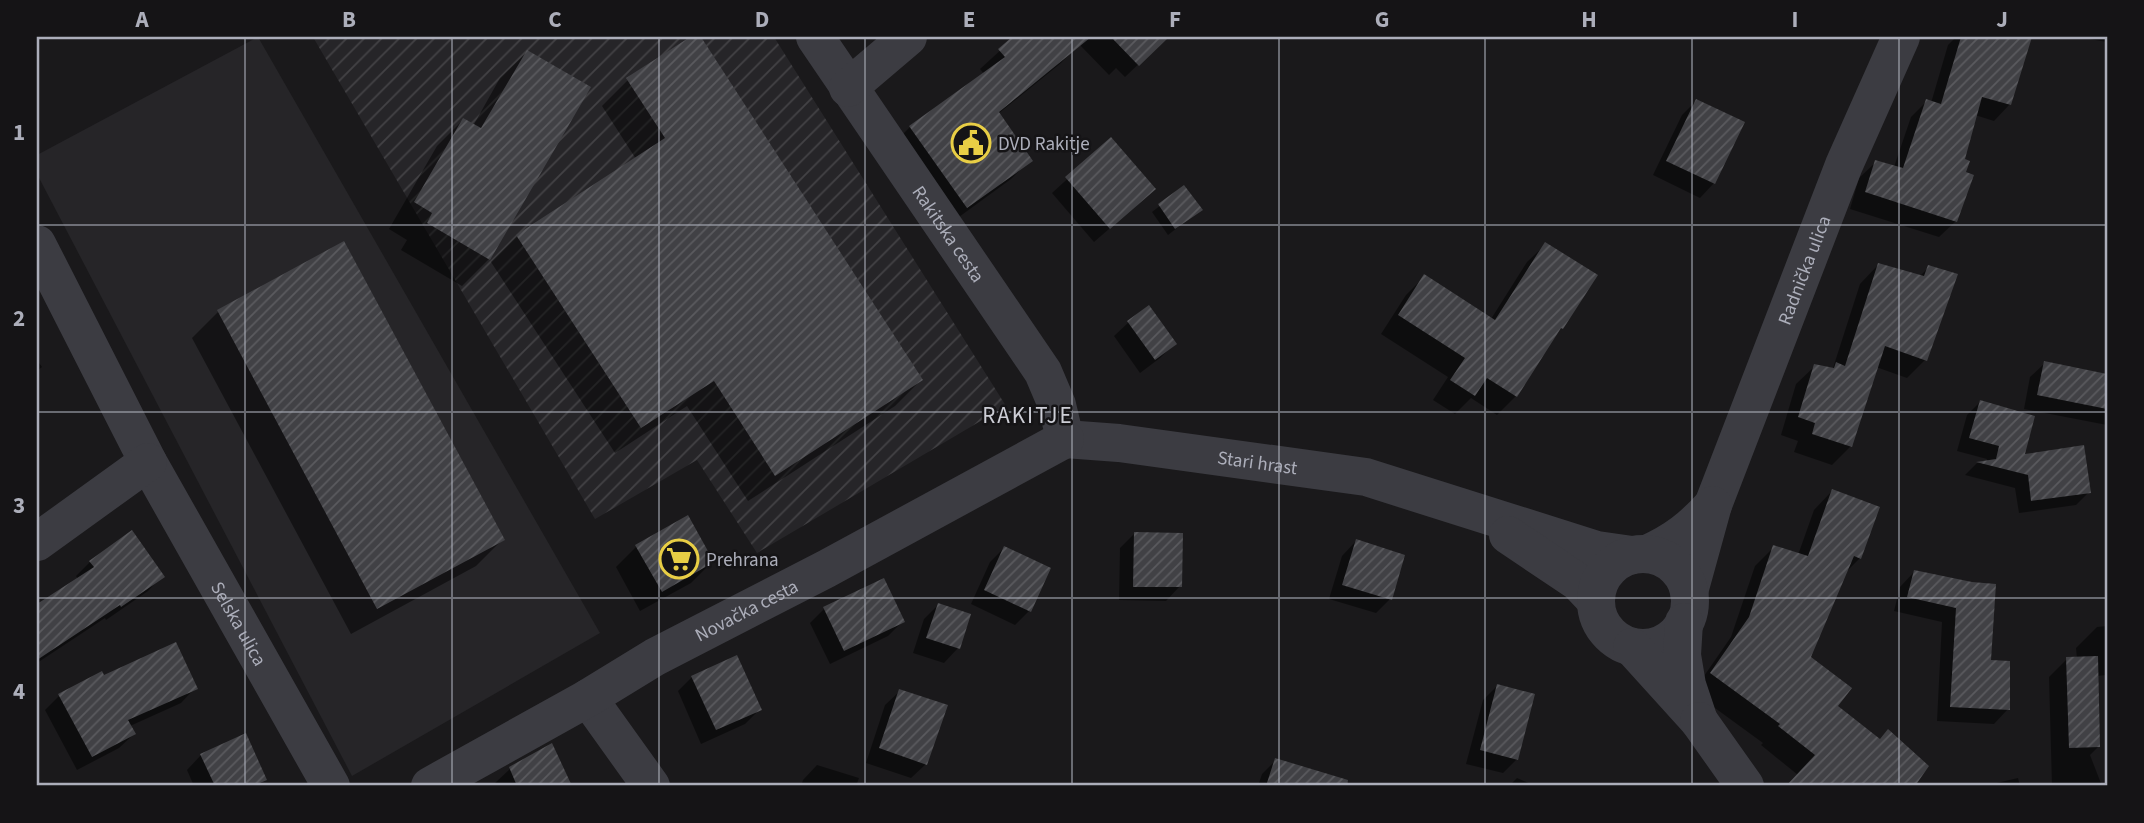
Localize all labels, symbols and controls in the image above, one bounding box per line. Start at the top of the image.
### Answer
text: A [134,3,149,36]
text: B [342,3,356,36]
text: C [548,3,562,36]
text: D [755,3,769,36]
text: E [963,3,975,36]
text: F [1169,3,1181,36]
text: G [1375,3,1389,36]
text: H [1581,3,1597,36]
text: I [1792,3,1798,36]
text: J [1996,3,2008,36]
text: 1 [13,116,25,149]
public building icon: DVD Rakitje [950,122,992,164]
place label: DVD Rakitje [998,131,1090,158]
street label: Rakitska cesta [905,181,990,289]
street label: Radnička ulica [1772,212,1838,329]
text: 2 [13,302,25,335]
district label: RAKITJE [982,399,1074,432]
street label: Stari hrast [1216,445,1300,482]
text: 3 [13,489,25,522]
supermarket icon: Prehrana [658,538,700,580]
place label: Prehrana [706,547,779,574]
street label: Novačka cesta [691,574,803,649]
street label: Selska ulica [203,577,272,671]
text: 4 [13,675,25,708]

